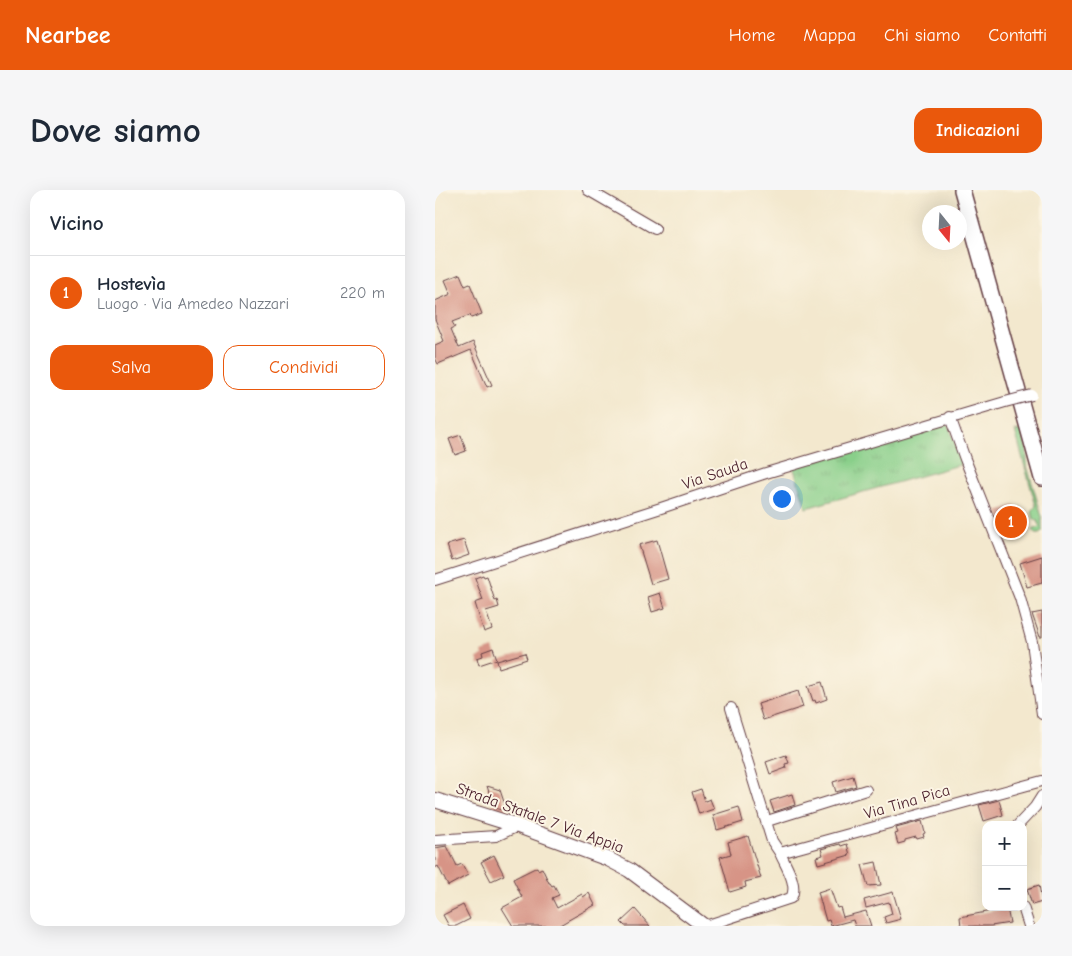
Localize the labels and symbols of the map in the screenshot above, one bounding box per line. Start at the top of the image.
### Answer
north arrow [922,205,967,250]
street label: Via Sauda [680,454,750,494]
your location [769,486,795,512]
pin: 1 [995,503,1027,541]
street label: Strada Statale 7 Via Appia [454,779,626,857]
street label: Via Tina Pica [862,781,952,823]

